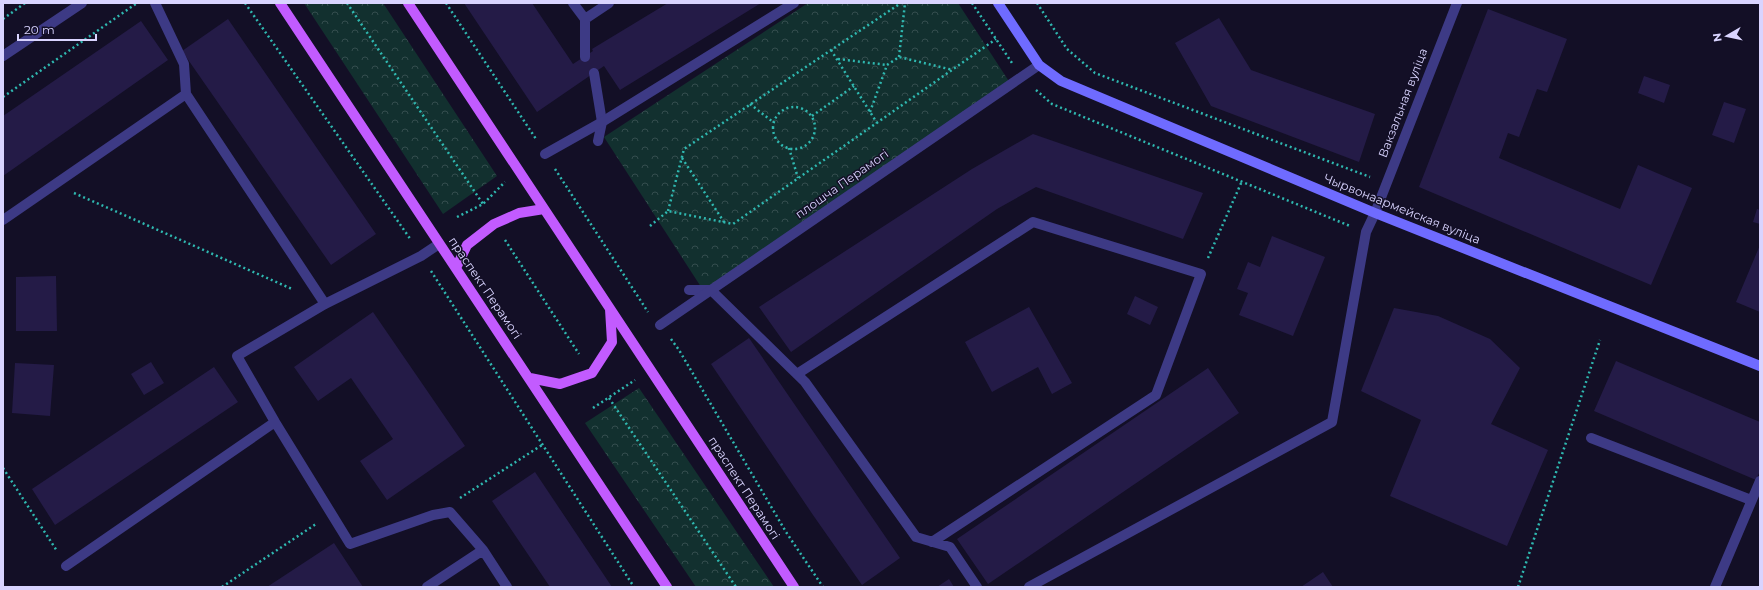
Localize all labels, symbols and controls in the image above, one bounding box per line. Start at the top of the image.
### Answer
scale bar [18,16,96,42]
north arrow [1707,16,1747,56]
text: 20 m [24,22,55,37]
text: N [1710,32,1725,43]
street label: Вакзальная вуліца [1375,46,1430,160]
street label: плошча Перамогі [792,146,891,221]
street label: Чырвонаармейская вуліца [1322,170,1483,247]
street label: праспект Перамогі [446,234,525,342]
street label: праспект Перамогі [706,433,783,542]

